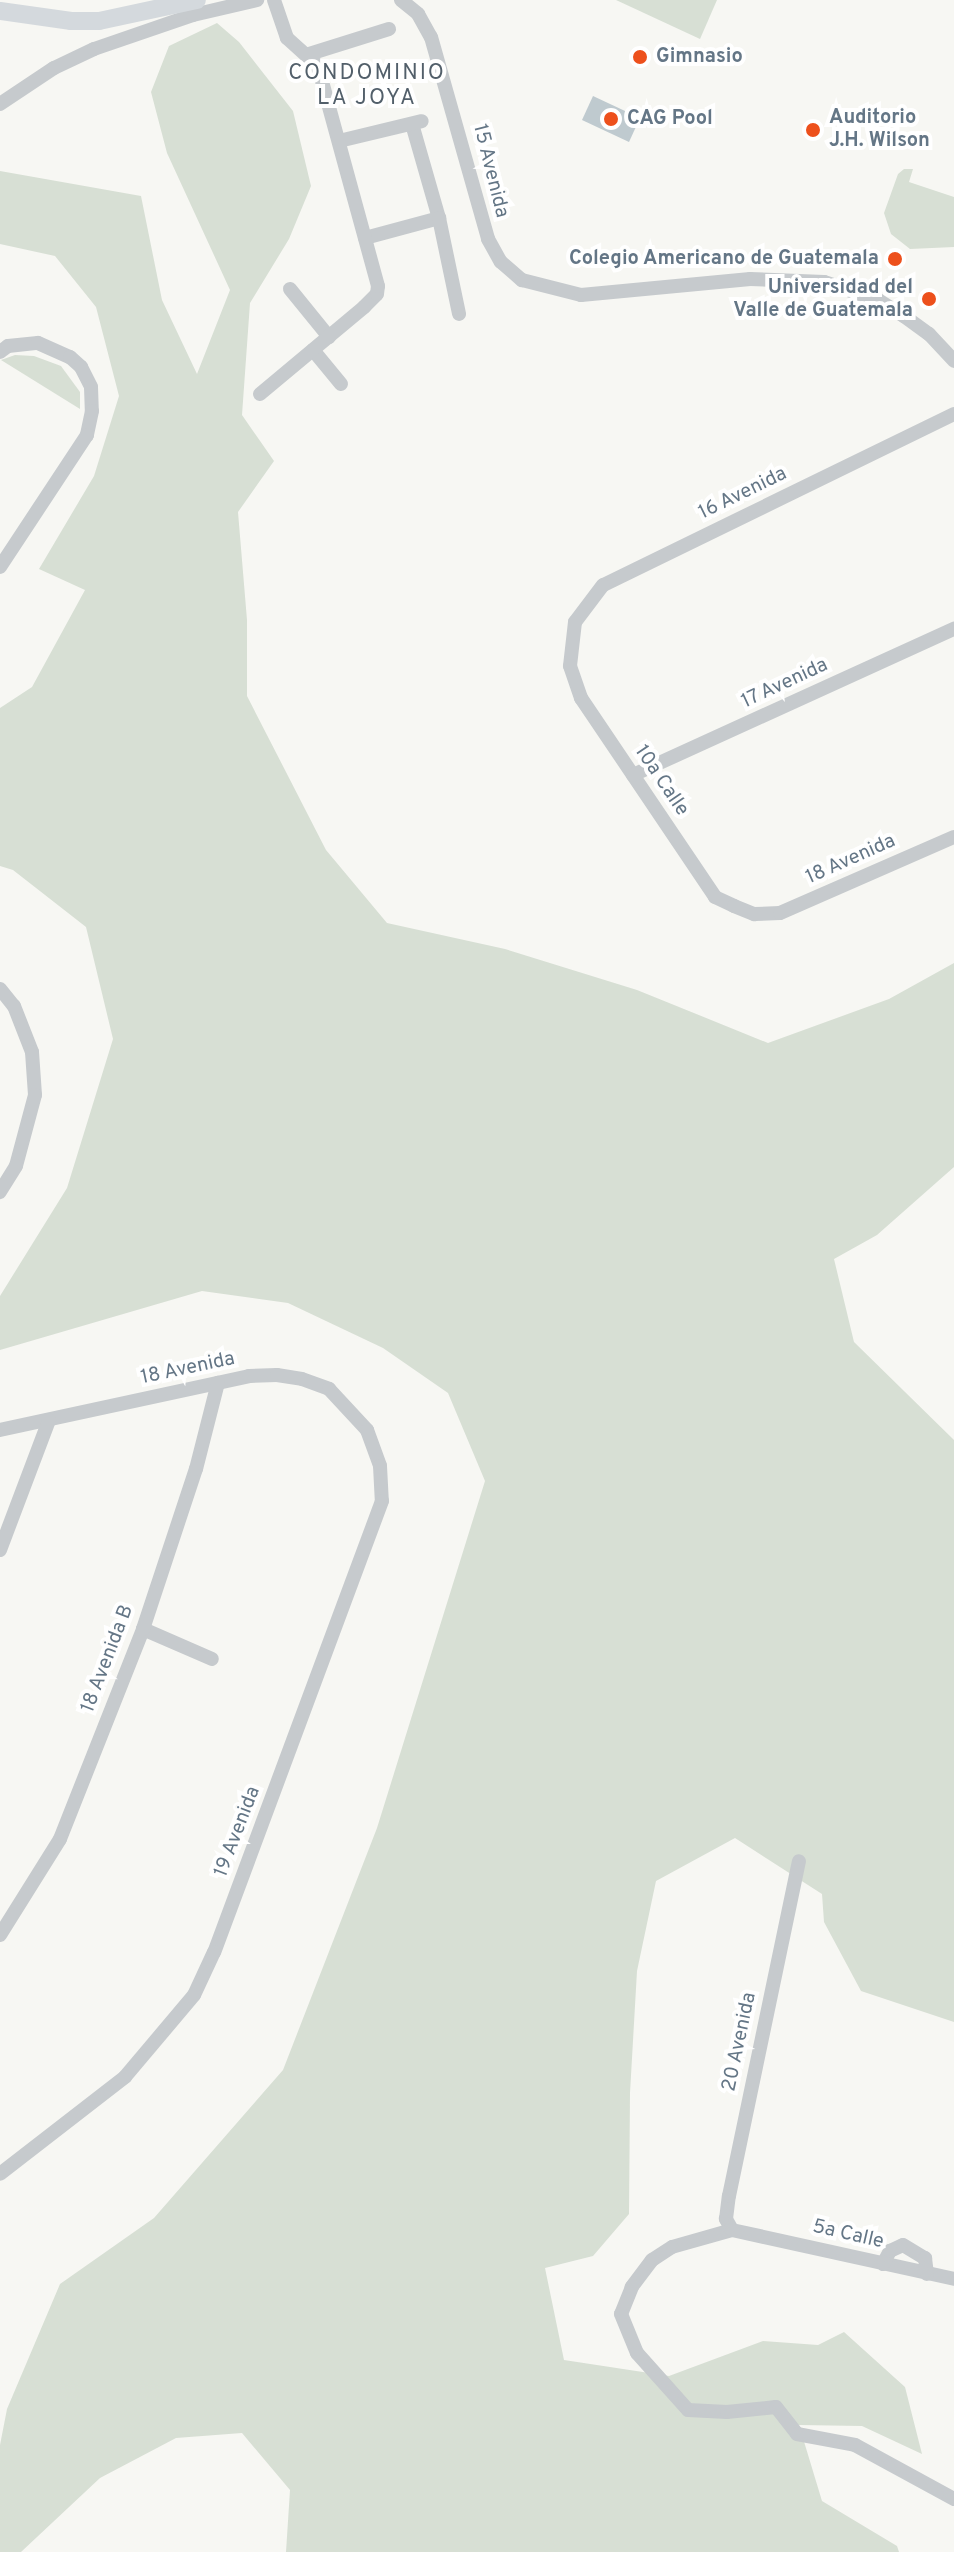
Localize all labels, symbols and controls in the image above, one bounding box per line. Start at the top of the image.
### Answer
place label: Gimnasio [656,45,743,69]
marker: Gimnasio [631,48,649,66]
district label: CONDOMINIO LA JOYA [288,60,446,112]
place label: Auditorio J.H. Wilson [829,106,930,153]
place label: CAG Pool [627,107,713,131]
marker: CAG Pool [602,110,620,128]
street label: 15 Avenida [467,121,513,221]
marker: Auditorio J.H. Wilson [804,121,822,139]
place label: Colegio Americano de Guatemala [568,247,879,271]
marker: Colegio Americano de Guatemala [886,250,904,268]
place label: Universidad del Valle de Guatemala [733,276,913,323]
marker: Universidad del Valle de Guatemala [920,290,938,308]
street label: 16 Avenida [695,462,791,526]
street label: 17 Avenida [737,653,833,715]
street label: 10a Calle [629,741,693,821]
street label: 18 Avenida [802,829,900,891]
street label: 18 Avenida [138,1347,238,1391]
street label: 18 Avenida B [76,1601,140,1717]
street label: 19 Avenida [210,1783,266,1881]
street label: 20 Avenida [718,1990,762,2094]
street label: 5a Calle [810,2215,886,2255]

